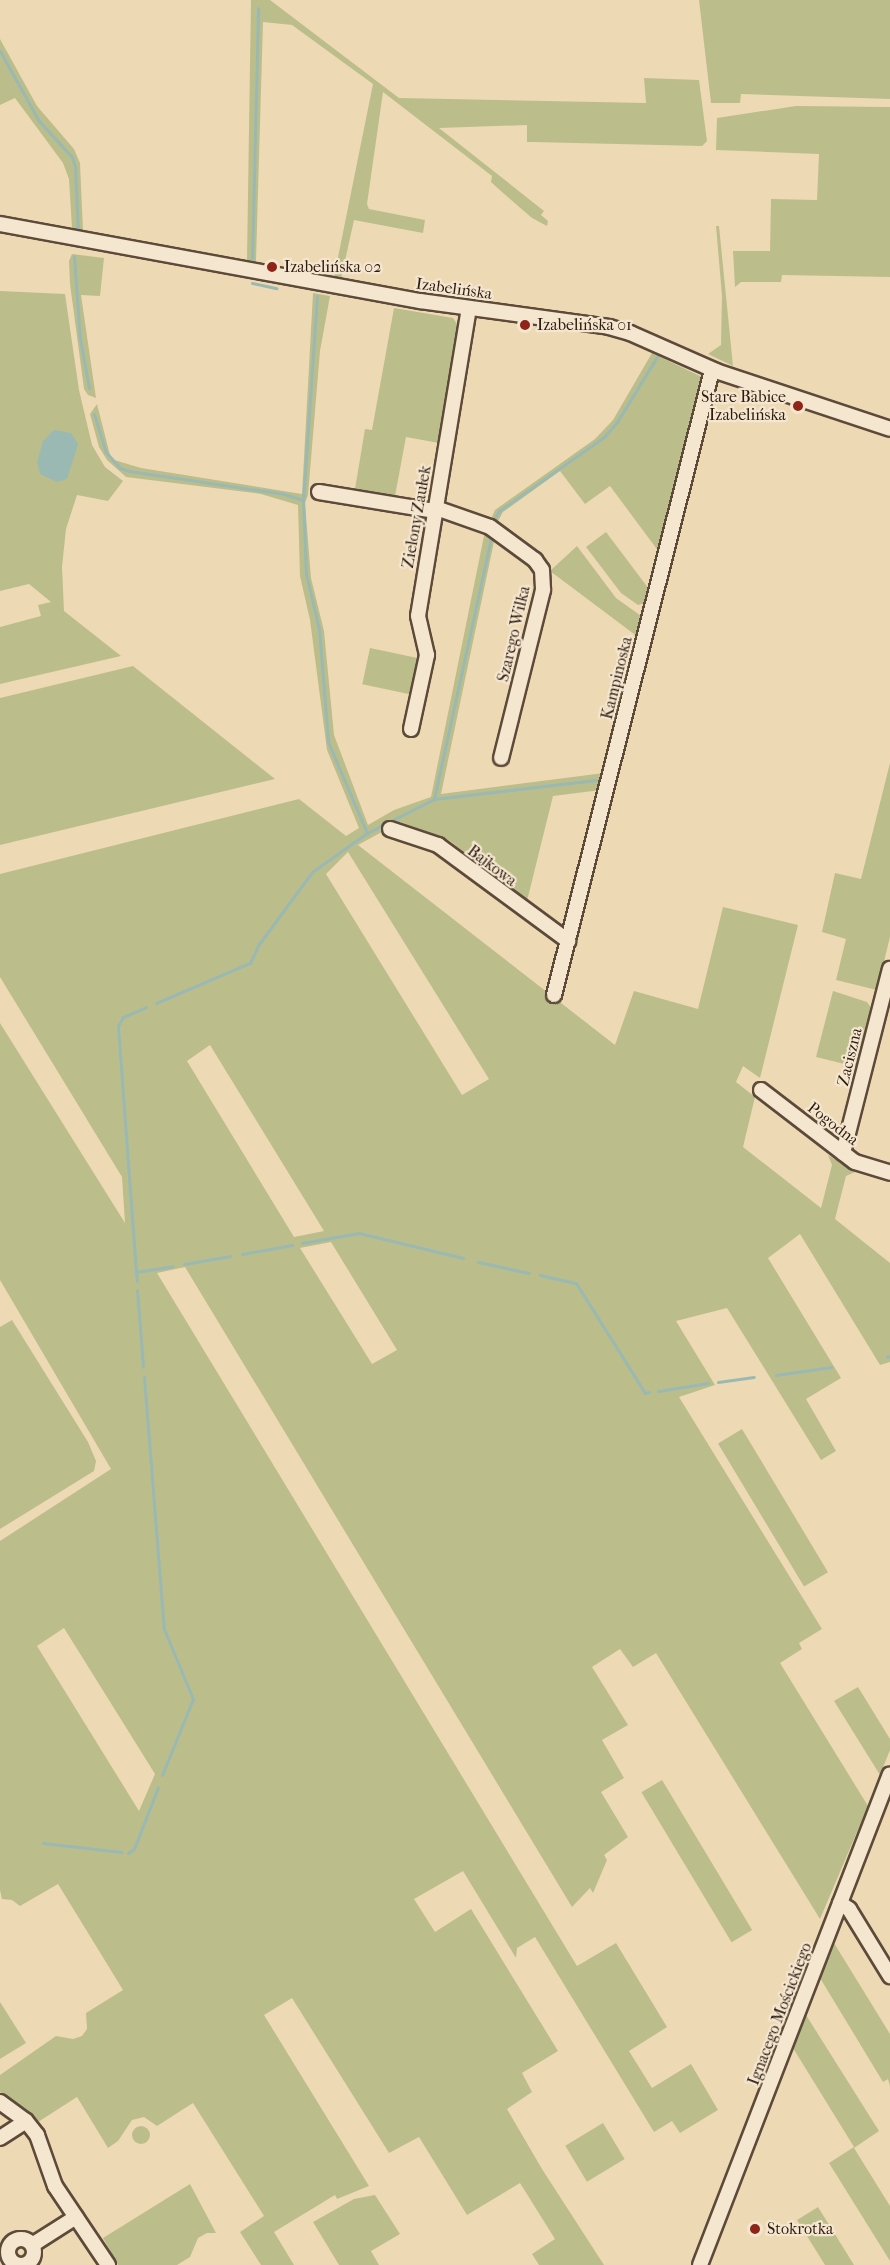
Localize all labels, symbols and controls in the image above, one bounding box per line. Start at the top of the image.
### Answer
place label: Izabelińska 02 [284,257,381,277]
marker: Izabelińska 02 [265,260,279,274]
street label: Izabelińska [415,274,493,304]
place label: Izabelińska 01 [537,315,632,335]
marker: Izabelińska 01 [518,318,532,332]
place label: Stare Babice Izabelińska [701,387,786,425]
marker: Stare Babice Izabelińska [791,399,805,413]
street label: Zielony Zaułek [399,464,435,570]
street label: Szarego Wilka [494,584,534,684]
street label: Kampinoska [597,635,637,721]
street label: Bajkowa [464,841,520,891]
street label: Zaciszna [833,1026,867,1088]
street label: Pogodna [804,1098,862,1150]
street label: Ignacego Mościckiego [744,1940,816,2088]
place label: Stokrotka [767,2219,833,2239]
marker: Stokrotka [748,2222,762,2236]

